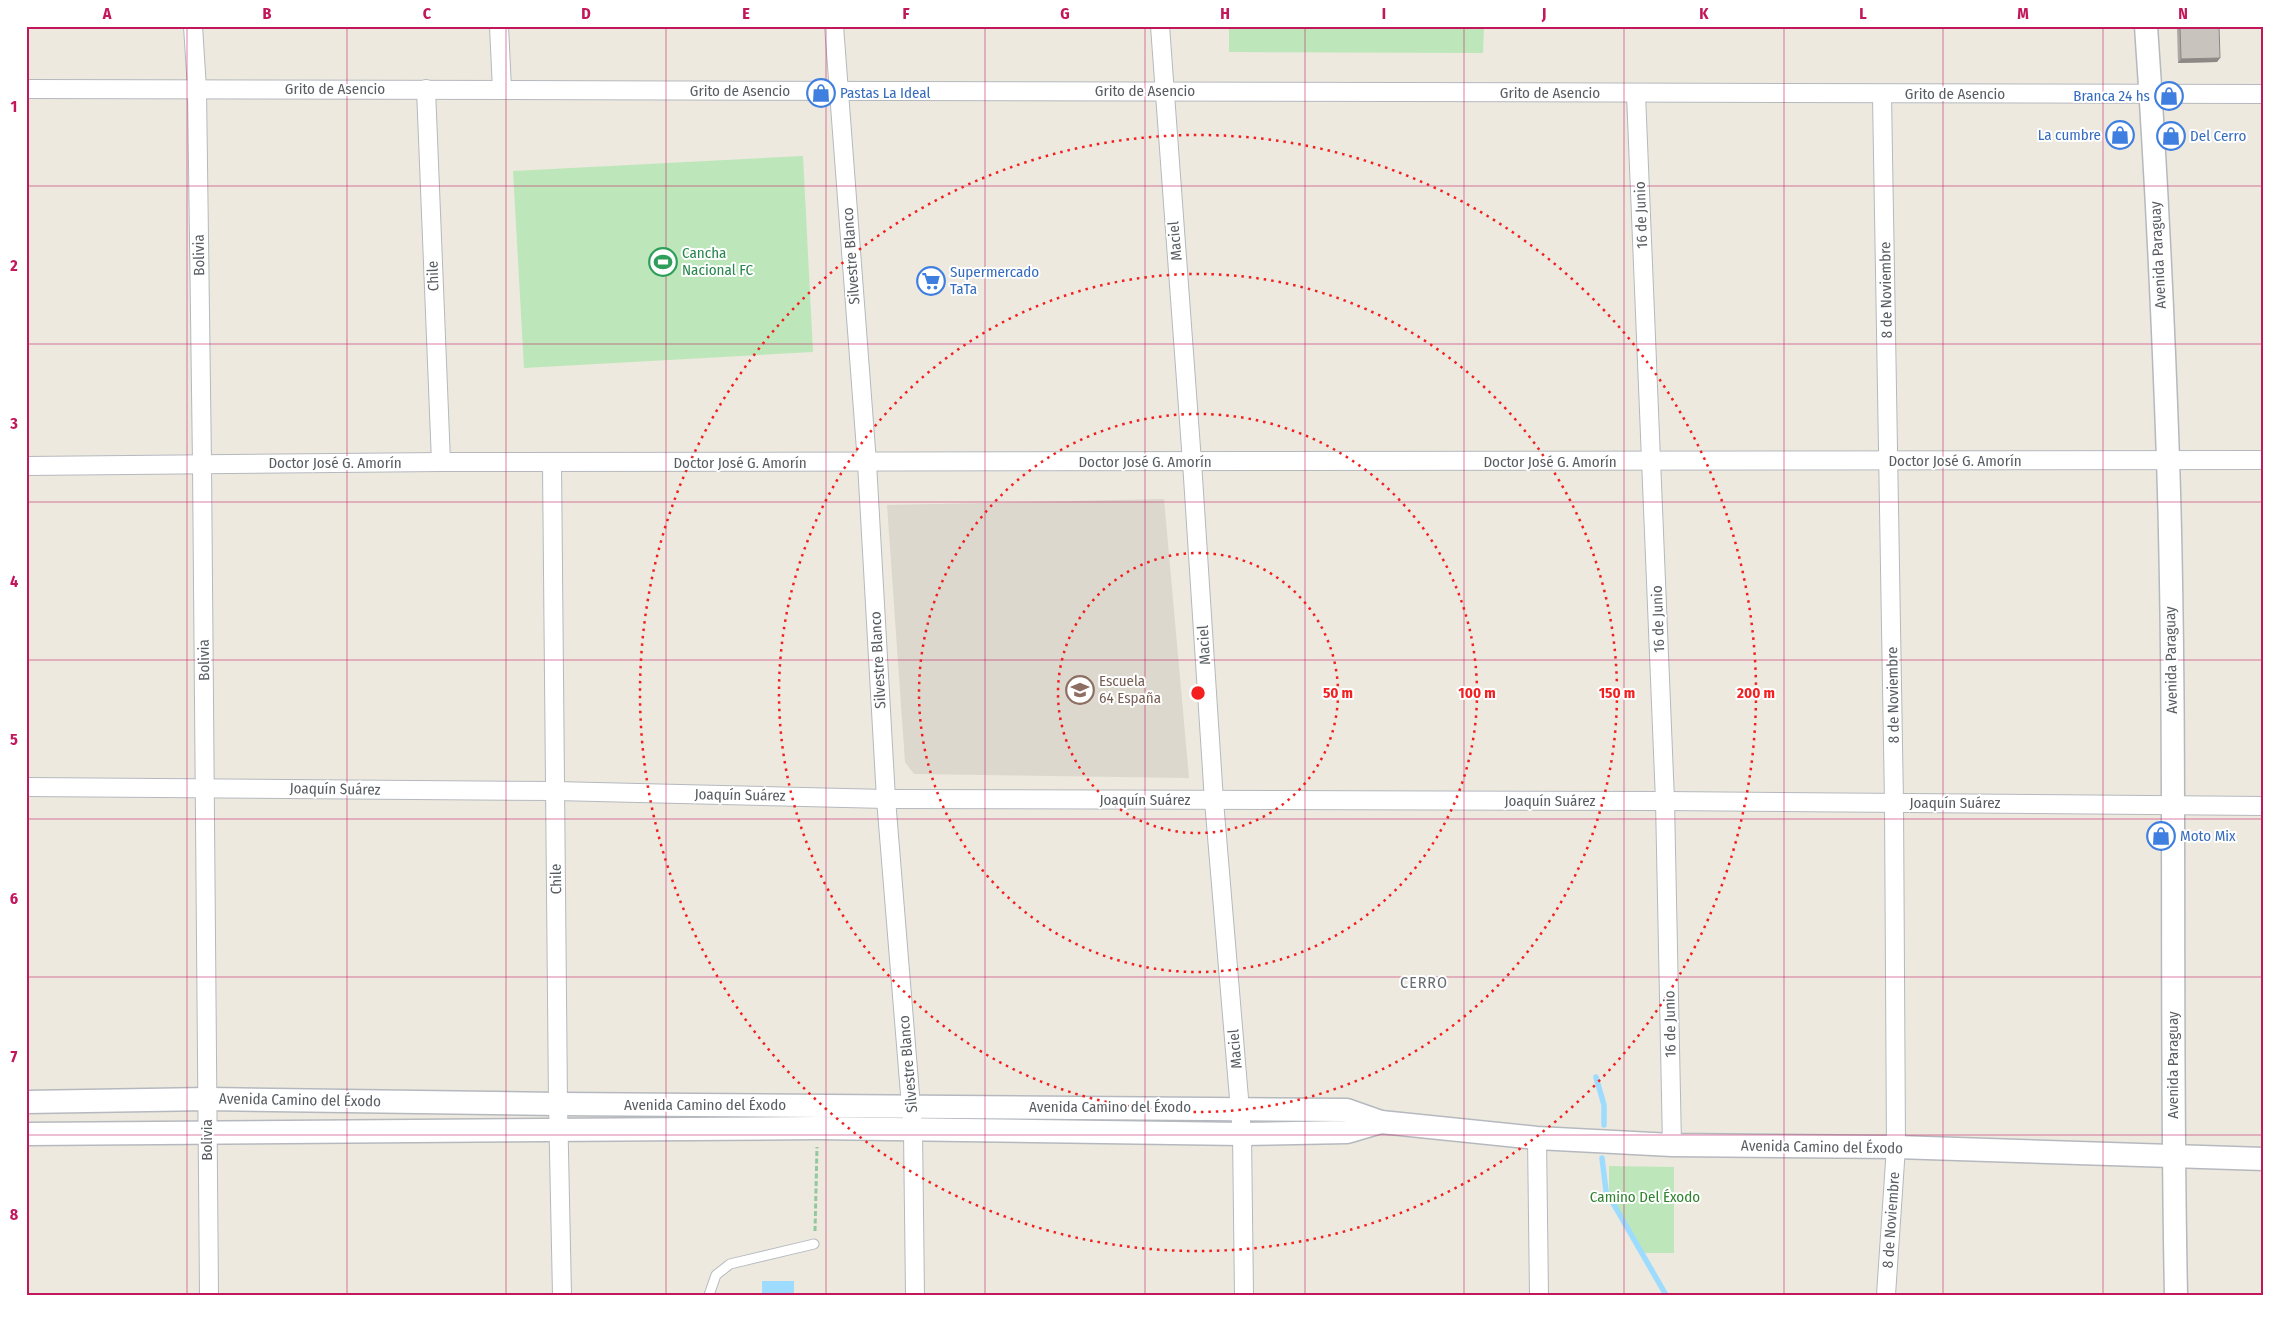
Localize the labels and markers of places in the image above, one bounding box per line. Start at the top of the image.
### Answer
shop icon: Pastas La Ideal [806,78,836,108]
shop icon: Branca 24 hs [2154,81,2184,111]
place label: Pastas La Ideal [840,84,931,102]
place label: Branca 24 hs [2073,87,2150,105]
shop icon: La cumbre [2105,120,2135,150]
shop icon: Del Cerro [2156,121,2186,151]
place label: La cumbre [2038,126,2101,144]
place label: Del Cerro [2190,127,2246,145]
place label: Cancha Nacional FC [682,244,753,279]
sports icon: Cancha Nacional FC [648,247,678,277]
place label: Supermercado TaTa [950,263,1039,298]
supermarket icon: Supermercado TaTa [916,266,946,296]
place label: Escuela 64 España [1099,672,1161,707]
school or university icon: Escuela 64 España [1065,675,1095,705]
centre of rings [1189,684,1207,702]
shop icon: Moto Mix [2146,821,2176,851]
place label: Moto Mix [2180,827,2236,845]

